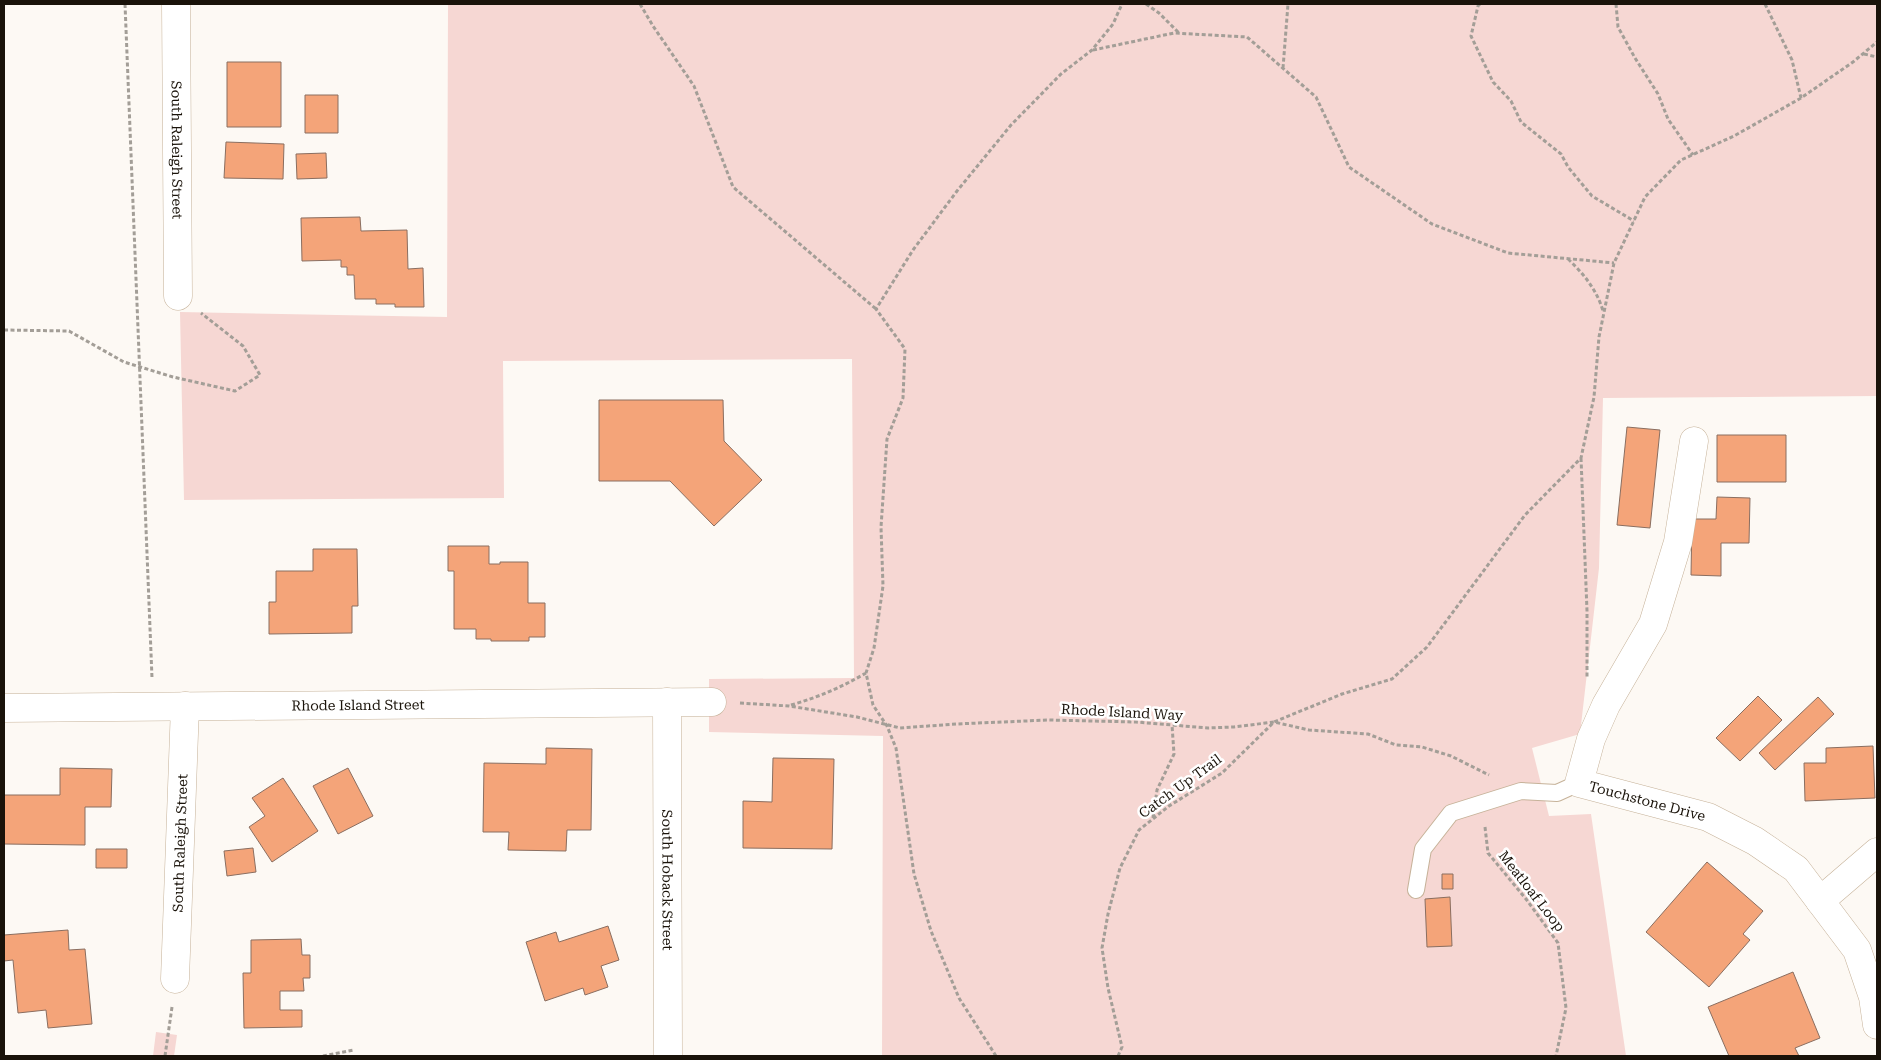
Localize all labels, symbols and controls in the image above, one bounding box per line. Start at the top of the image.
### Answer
street label: South Raleigh Street [169,81,185,219]
street label: Rhode Island Street [291,696,425,714]
street label: Rhode Island Way [1061,701,1184,723]
street label: Catch Up Trail [1136,750,1225,821]
street label: South Raleigh Street [169,774,191,913]
street label: Touchstone Drive [1587,778,1708,824]
street label: South Hoback Street [659,809,676,951]
street label: Meatloaf Loop [1496,848,1568,934]

